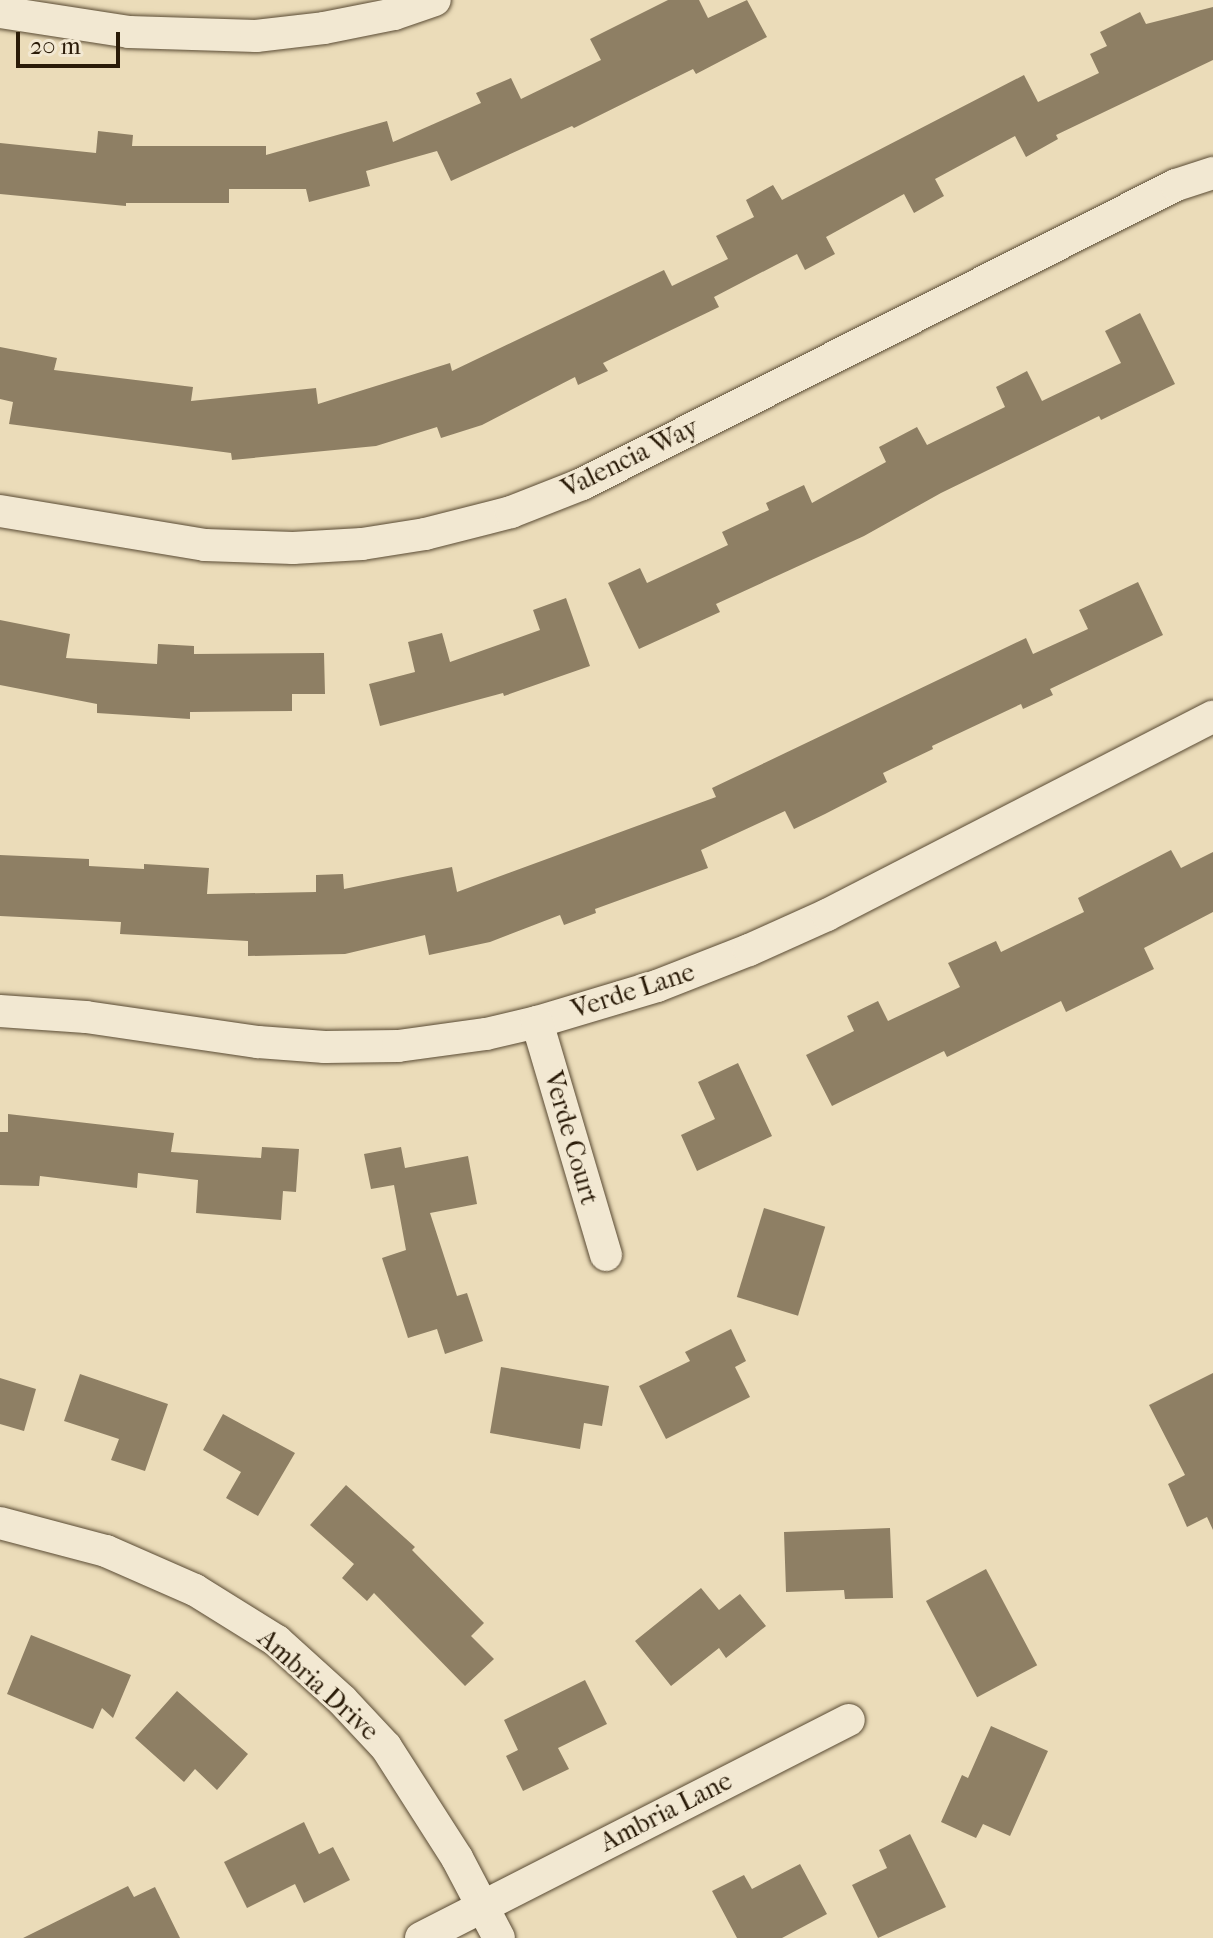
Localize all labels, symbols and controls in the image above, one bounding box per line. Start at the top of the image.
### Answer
scale bar [20,16,124,66]
text: 20 m [30,32,81,60]
street label: Valencia Way [557,412,703,504]
street label: Verde Lane [568,957,698,1025]
street label: Verde Court [537,1068,605,1208]
street label: Ambria Drive [251,1623,385,1747]
street label: Ambria Lane [595,1765,737,1859]

